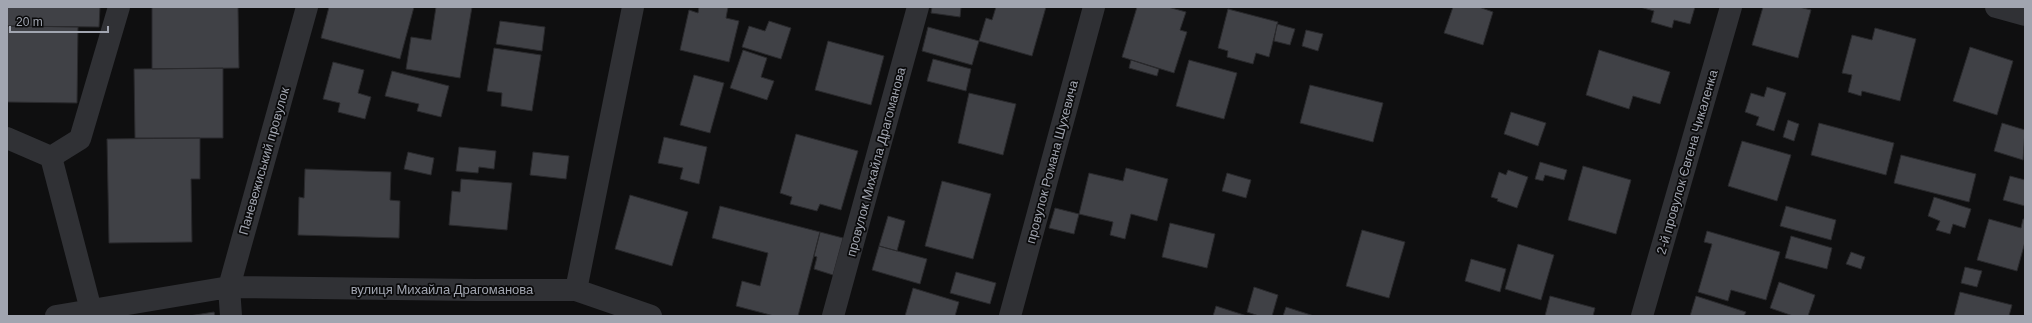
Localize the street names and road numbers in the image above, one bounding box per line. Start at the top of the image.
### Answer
street label: провулок Михайла Драгоманова [843,65,909,258]
street label: 2-й провулок Євгена Чикаленка [1653,67,1721,256]
street label: провулок Романа Шухевича [1023,78,1081,245]
street label: Паневежиський провулок [236,85,292,237]
street label: вулиця Михайла Драгоманова [351,282,534,297]

